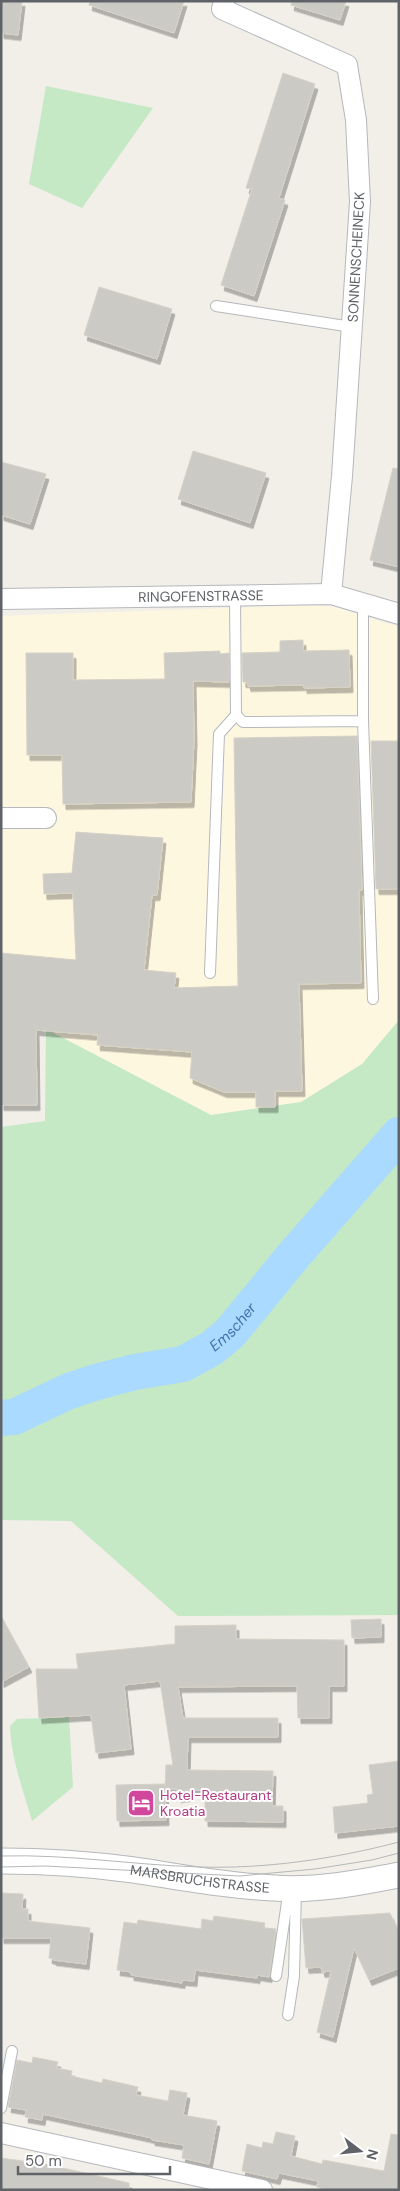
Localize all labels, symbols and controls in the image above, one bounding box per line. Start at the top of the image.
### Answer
street label: SONNENSCHEINECK [344,191,368,323]
street label: RINGOFENSTRASSE [138,586,264,606]
water label: Emscher [205,1298,261,1356]
place label: Hotel-Restaurant Kroatia [160,1786,272,1820]
hotel icon: Hotel-Restaurant Kroatia [126,1788,156,1818]
street label: MARSBRUCHSTRASSE [129,1861,270,1897]
north arrow [335,2126,385,2176]
scale bar [18,2144,170,2176]
text: N [362,2147,383,2162]
text: 50 m [25,2151,62,2171]

